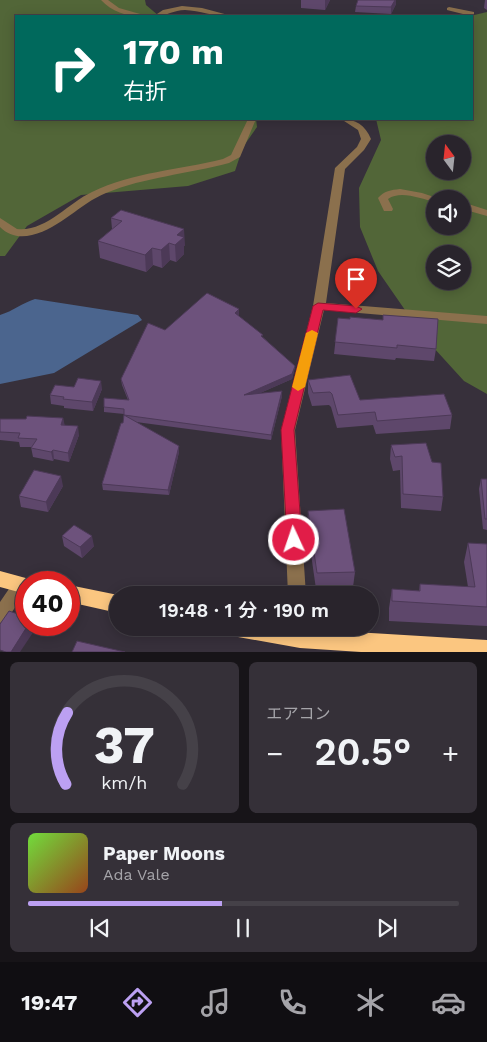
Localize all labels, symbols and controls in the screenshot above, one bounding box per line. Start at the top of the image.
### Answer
text: 170 m [123,31,224,73]
icon: right [40,35,105,100]
text: 右折 [123,79,167,104]
north arrow [426,135,471,180]
map controls [426,135,471,290]
button: sound [426,190,471,235]
button: layers [426,245,471,290]
pin [335,258,377,309]
icon: arrive [342,265,370,293]
position arrow [267,513,319,565]
speed limit sign: 40 [15,571,80,636]
text: 19:48 · 1 分 · 190 m [159,599,329,622]
text: エアコン [267,704,331,723]
text: 37 [94,715,155,776]
text: 20.5° [314,730,411,774]
text: − [267,737,283,770]
text: + [442,737,459,770]
text: km/h [101,772,147,793]
text: Paper Moons [103,842,225,865]
text: Ada Vale [103,865,170,884]
icon: previous [86,914,114,942]
icon: pause [229,914,257,942]
icon: next [373,914,401,942]
icon: directions [120,985,155,1020]
icon: music [198,985,233,1020]
icon: phone [275,985,310,1020]
icon: climate [353,985,388,1020]
icon: car [431,985,466,1020]
text: 19:47 [21,990,77,1015]

